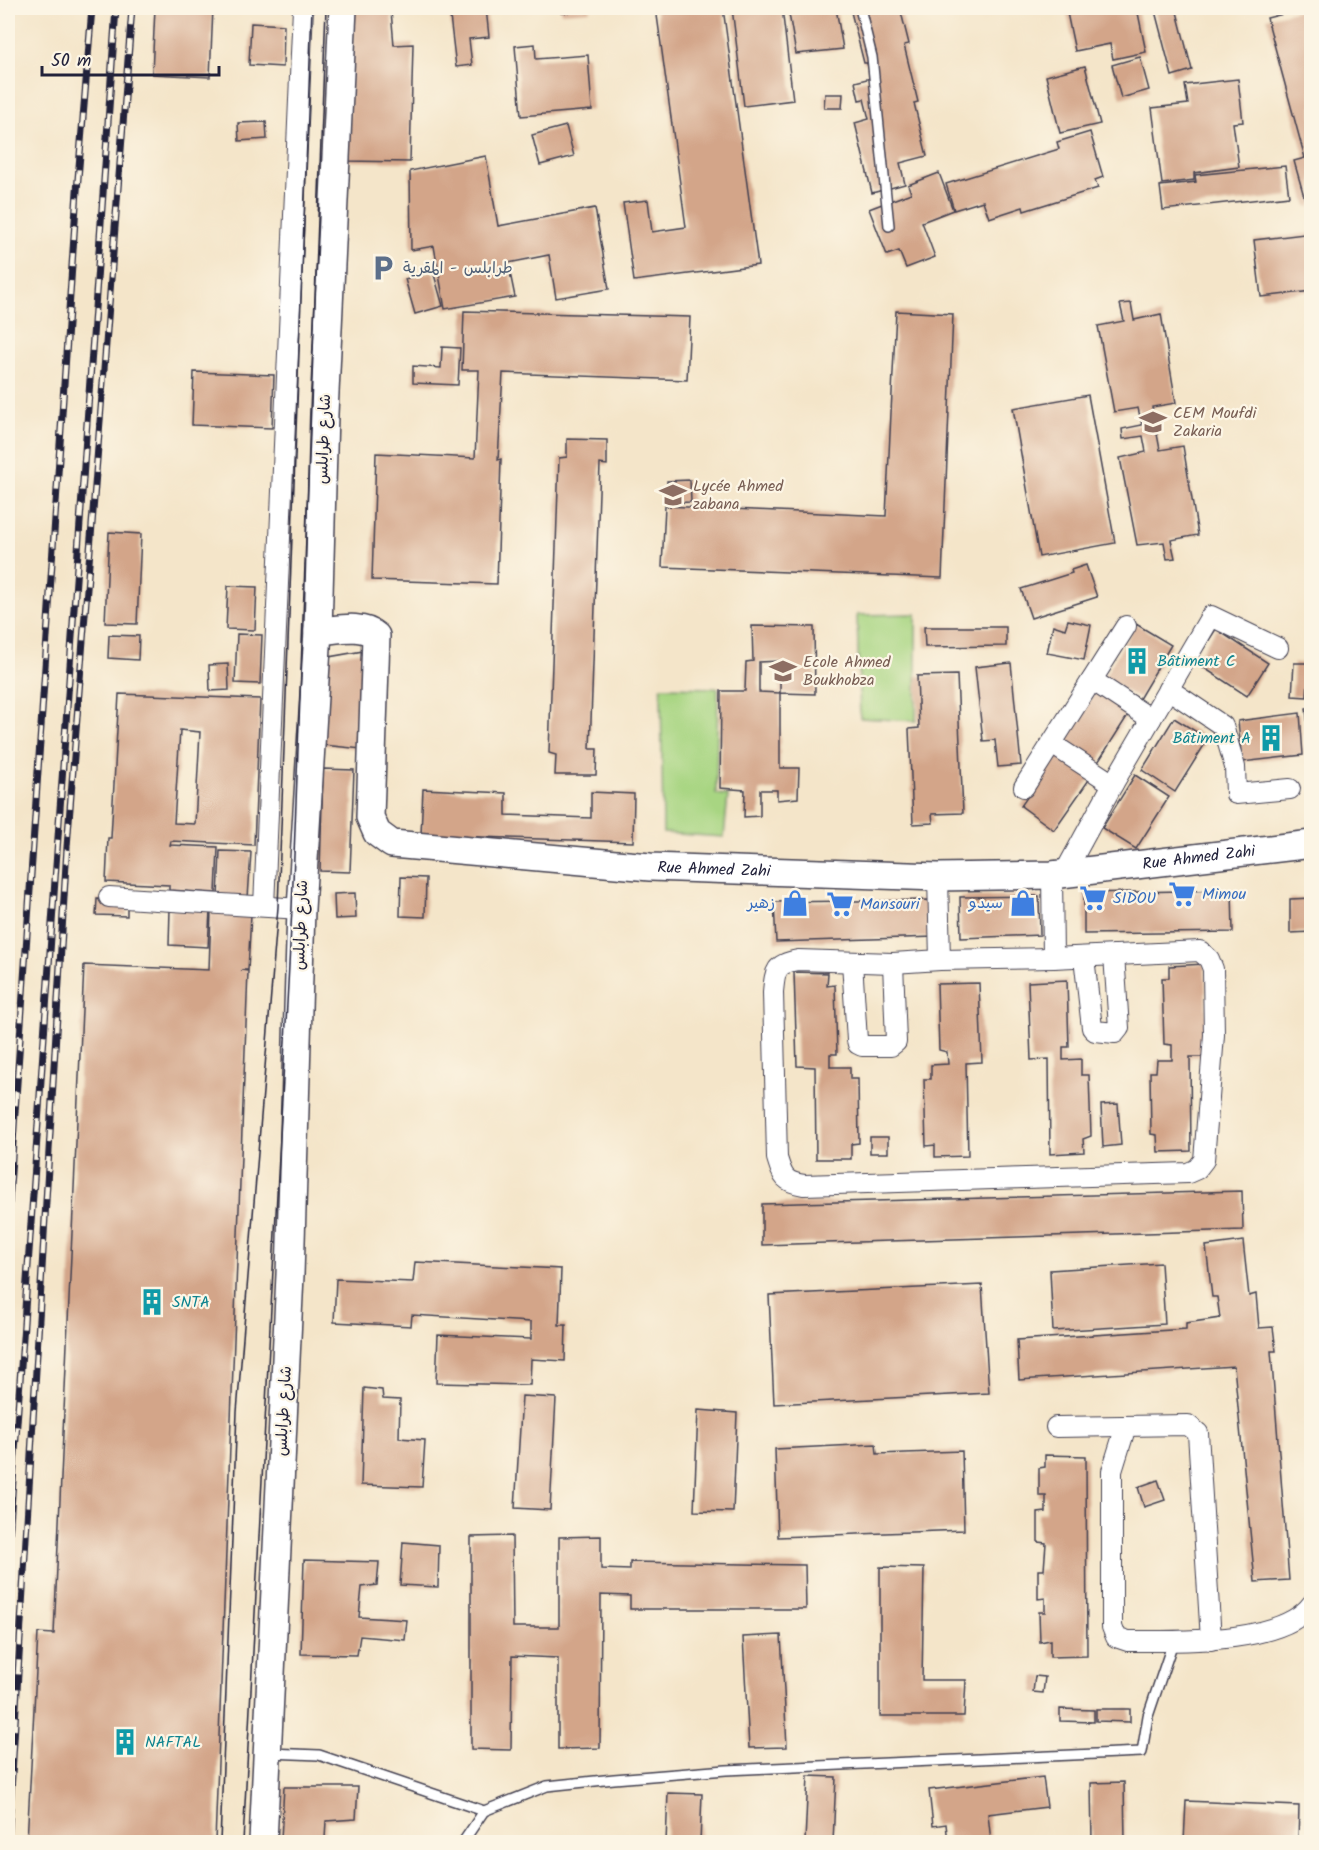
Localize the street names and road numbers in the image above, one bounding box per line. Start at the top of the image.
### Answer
street label: شارع طرابلس [310,394,338,484]
street label: Rue Ahmed Zahi [1141,838,1258,877]
street label: Rue Ahmed Zahi [657,855,772,884]
street label: شارع طرابلس [287,880,315,970]
street label: شارع طرابلس [269,1365,299,1457]

